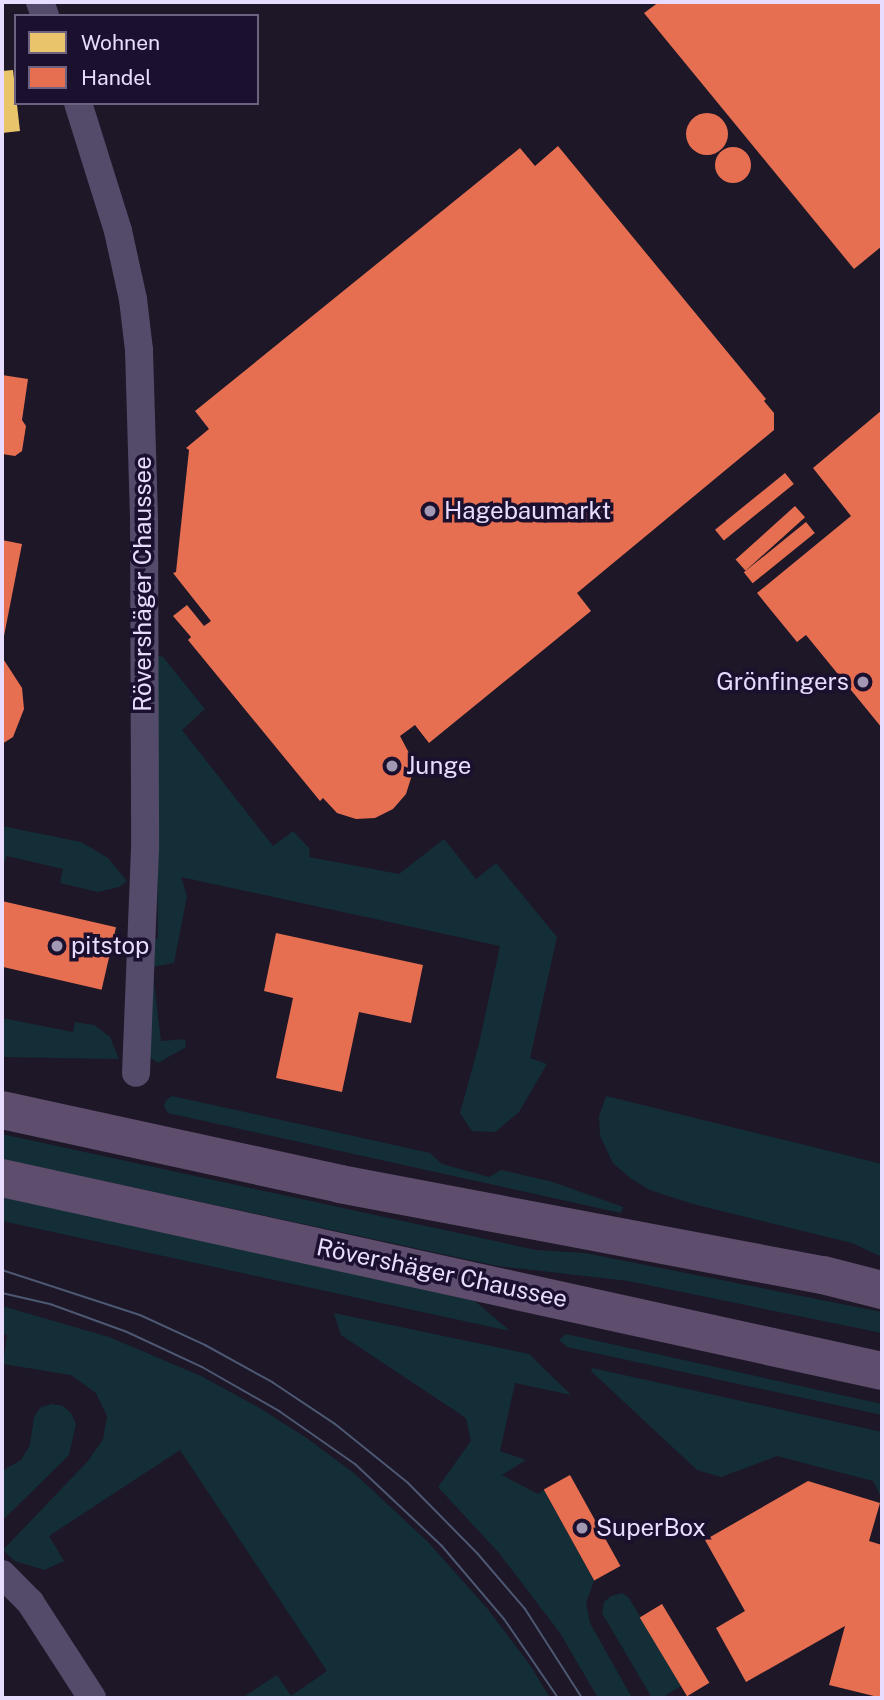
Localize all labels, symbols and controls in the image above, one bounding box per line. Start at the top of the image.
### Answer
legend [14,14,259,105]
text: Wohnen [81,30,160,55]
text: Handel [81,65,152,90]
street label: Rövershäger Chaussee [129,456,157,712]
place label: Hagebaumarkt [444,497,611,525]
marker: Hagebaumarkt [422,503,438,519]
place label: Grönfingers [716,668,849,696]
marker: Grönfingers [855,674,871,690]
place label: Junge [406,752,471,780]
marker: Junge [384,758,400,774]
place label: pitstop [71,932,149,960]
marker: pitstop [49,938,65,954]
street label: Rövershäger Chaussee [314,1232,570,1314]
place label: SuperBox [596,1514,706,1542]
marker: SuperBox [574,1520,590,1536]

